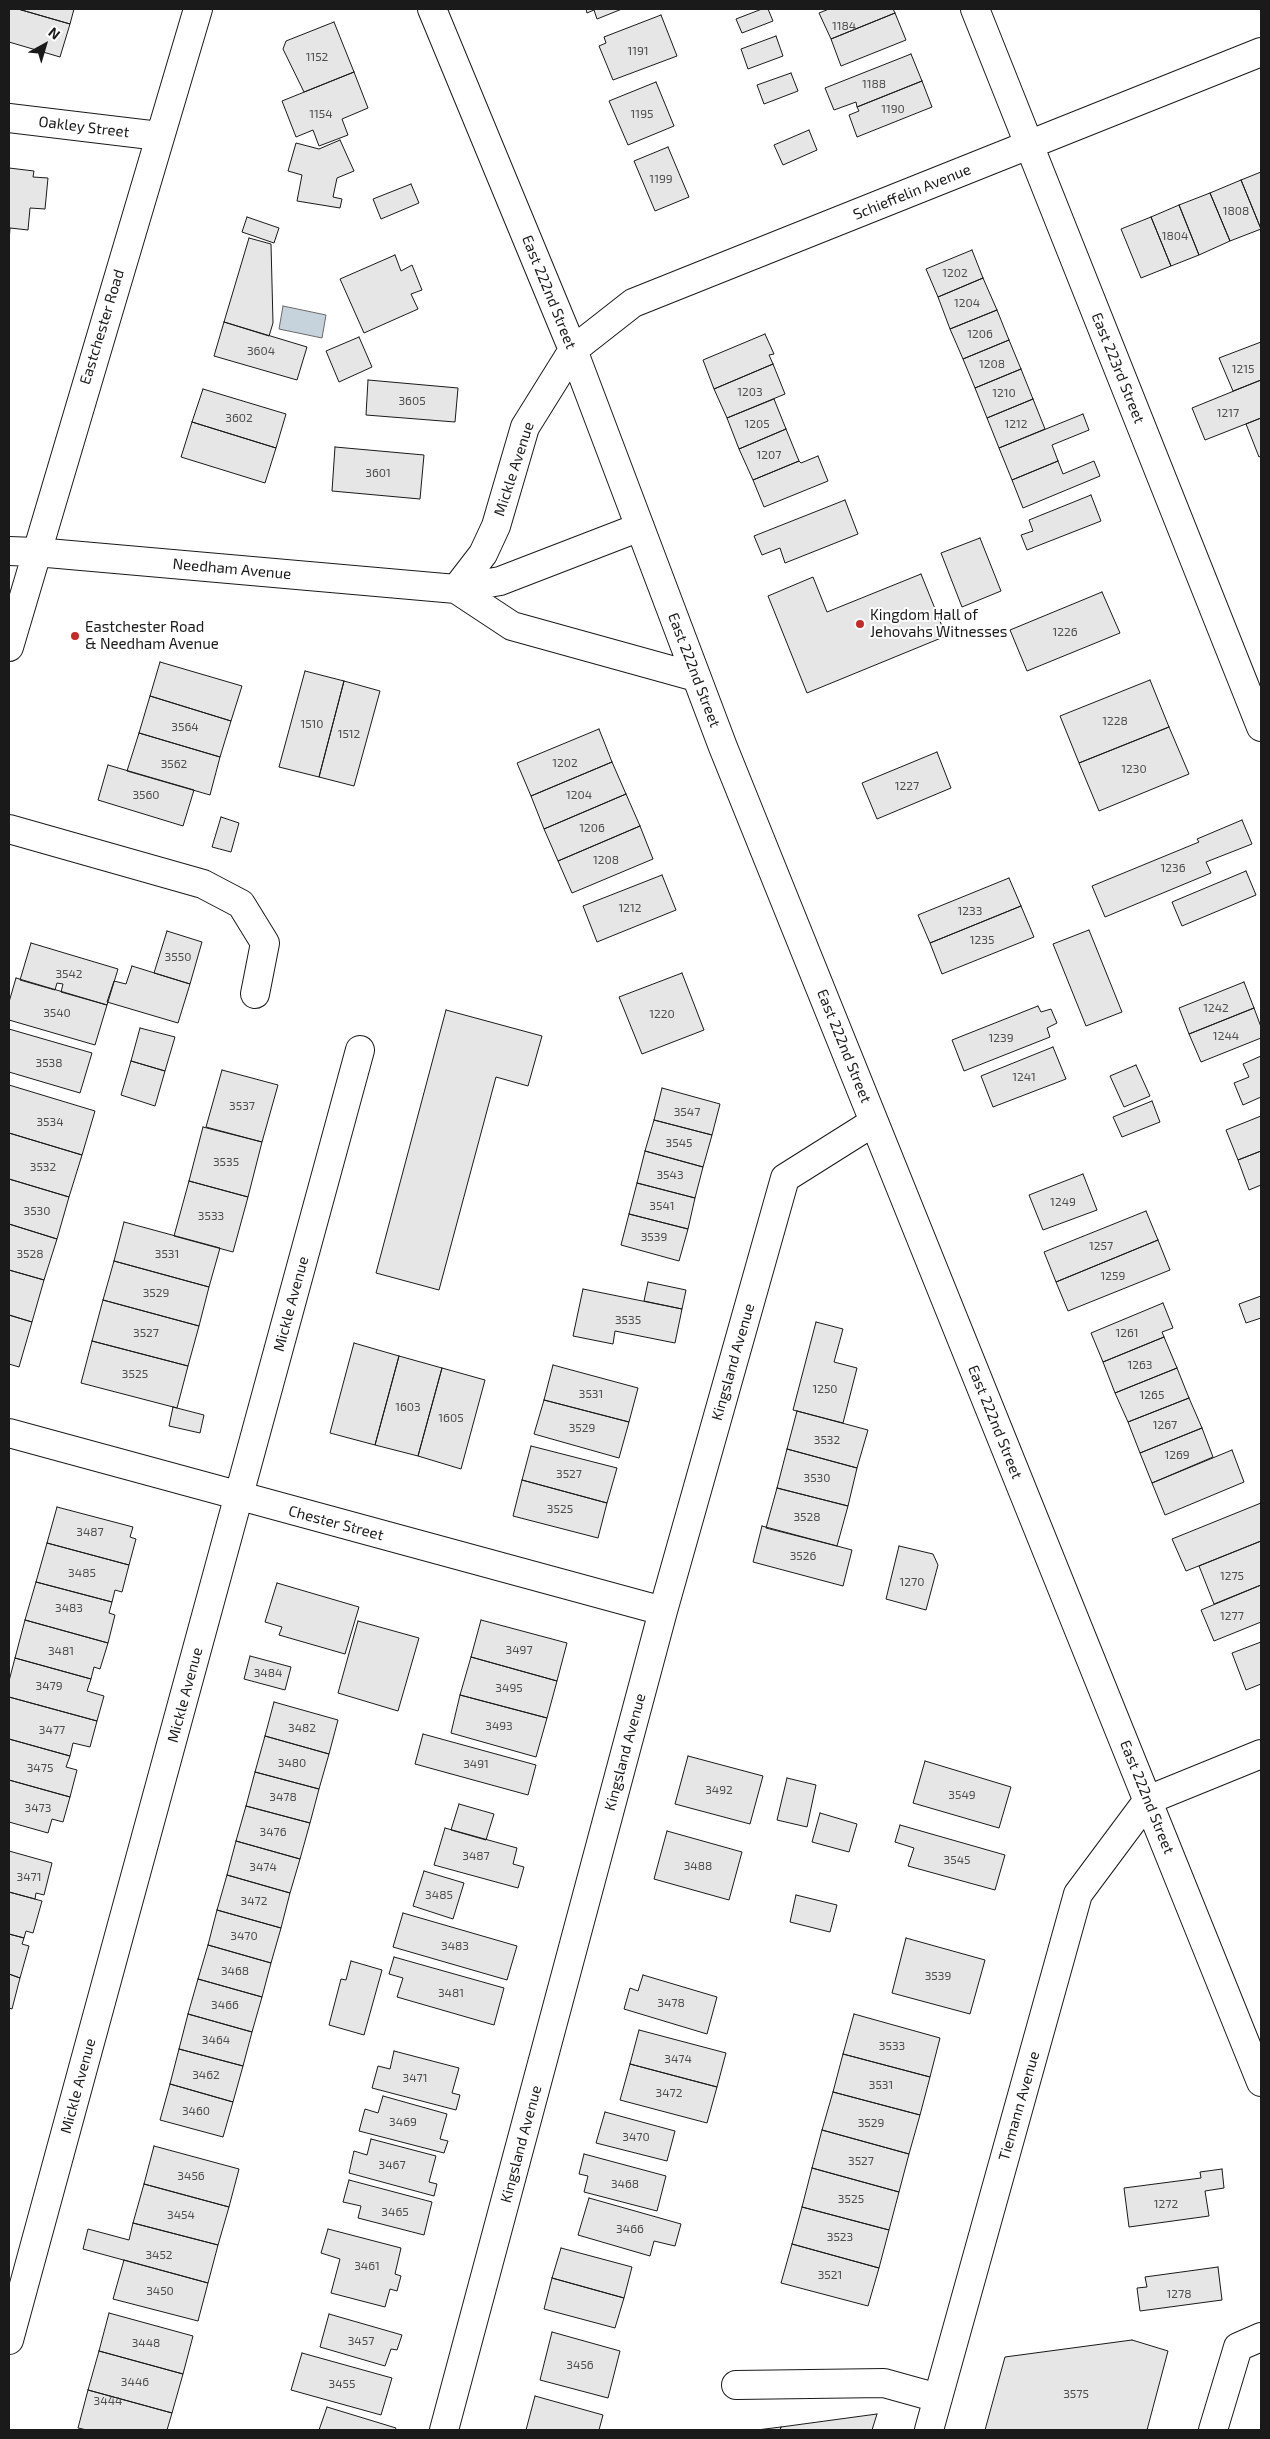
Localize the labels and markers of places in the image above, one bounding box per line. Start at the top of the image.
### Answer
place label: Kingdom Hall of Jehovahs Witnesses [870,606,1007,641]
place label: Eastchester Road & Needham Avenue [85,618,219,653]
marker: Kingdom Hall of Jehovahs Witnesses [854,618,866,630]
marker: Eastchester Road & Needham Avenue [69,630,81,642]

